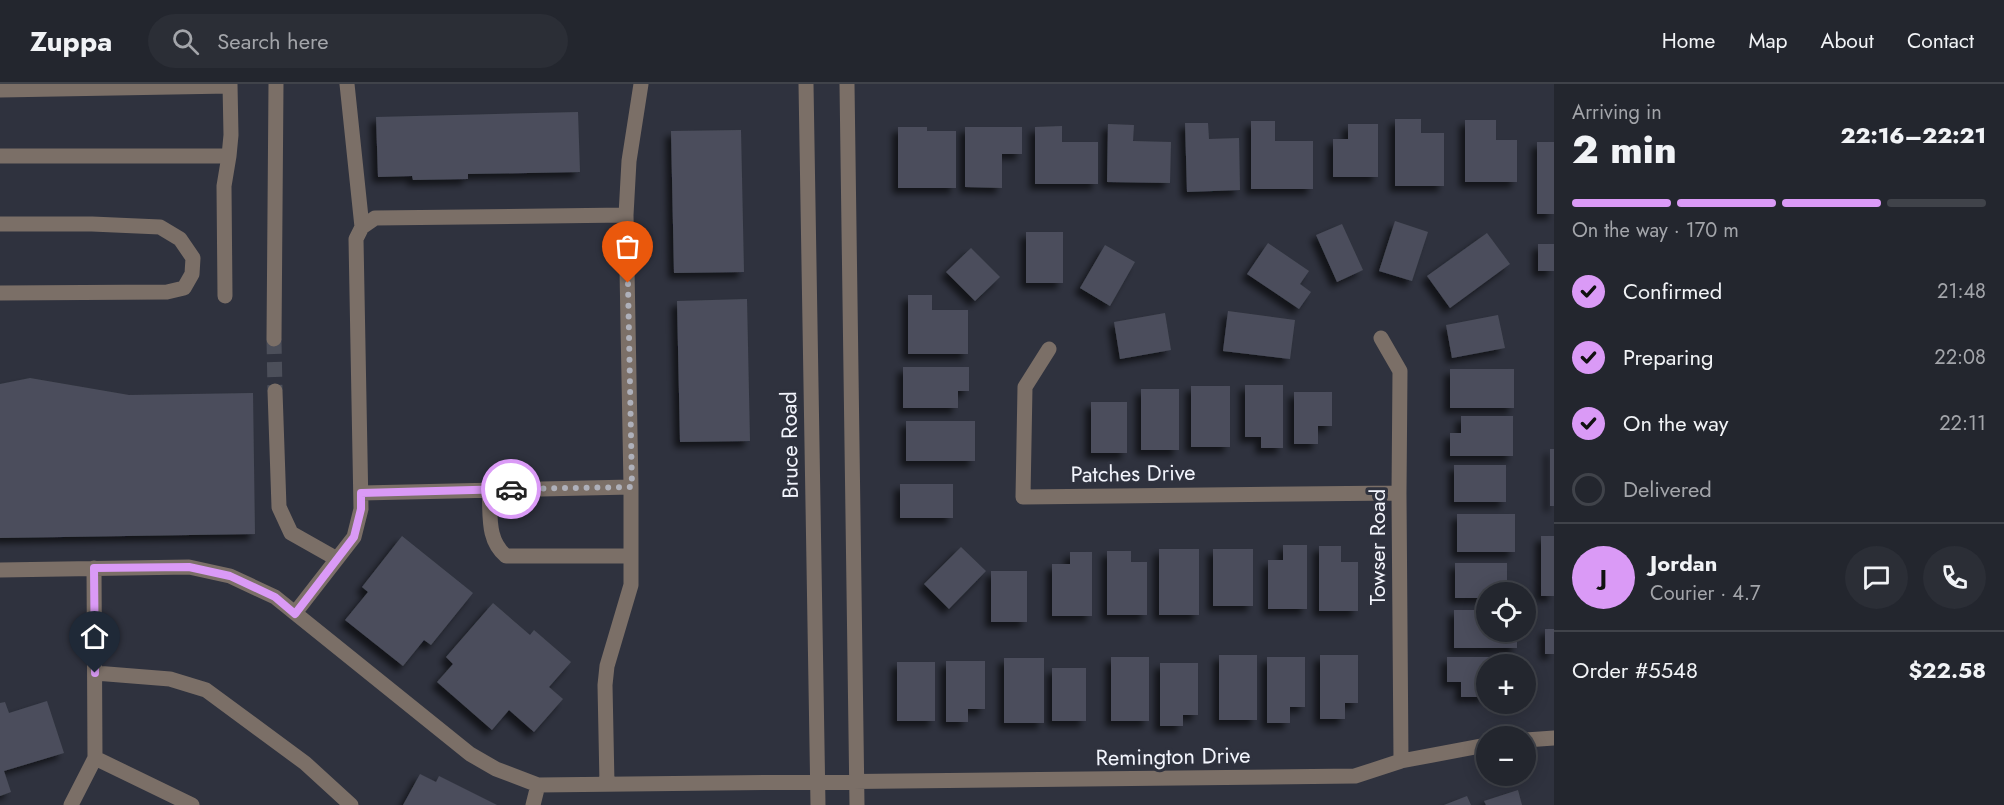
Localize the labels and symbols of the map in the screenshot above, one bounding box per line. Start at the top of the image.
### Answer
pin [602,221,653,283]
street label: Bruce Road [772,391,806,499]
street label: Patches Drive [1070,456,1196,490]
courier [481,459,541,519]
street label: Towser Road [1361,489,1393,605]
pin [69,611,120,673]
street label: Remington Drive [1095,739,1251,773]

